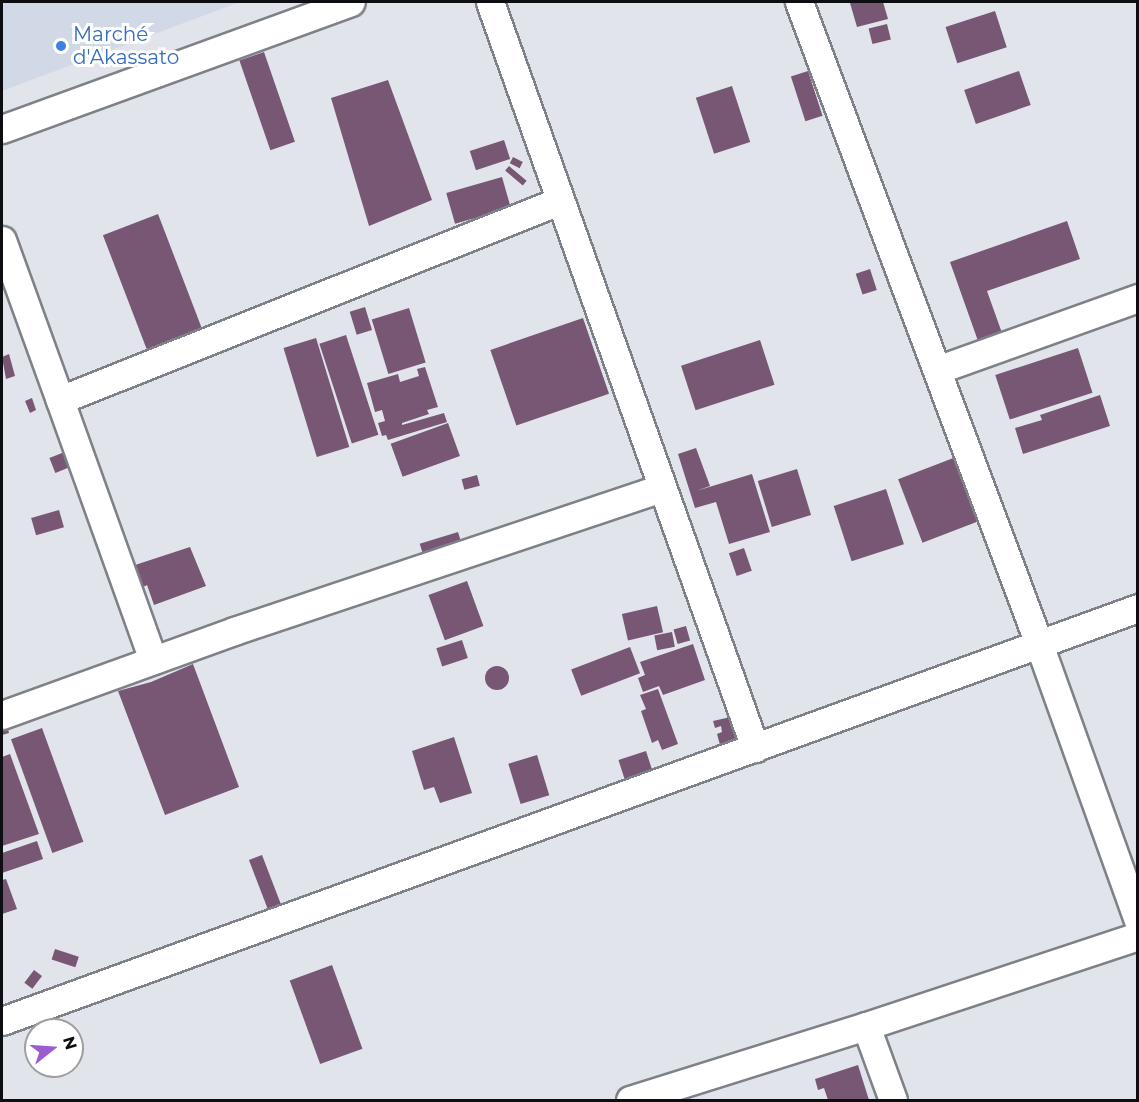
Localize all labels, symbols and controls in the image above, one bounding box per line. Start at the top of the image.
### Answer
place label: Marché d'Akassato [73,22,179,69]
marker: Marché d'Akassato [54,39,68,53]
north arrow [24,1018,84,1078]
text: N [59,1034,81,1052]

